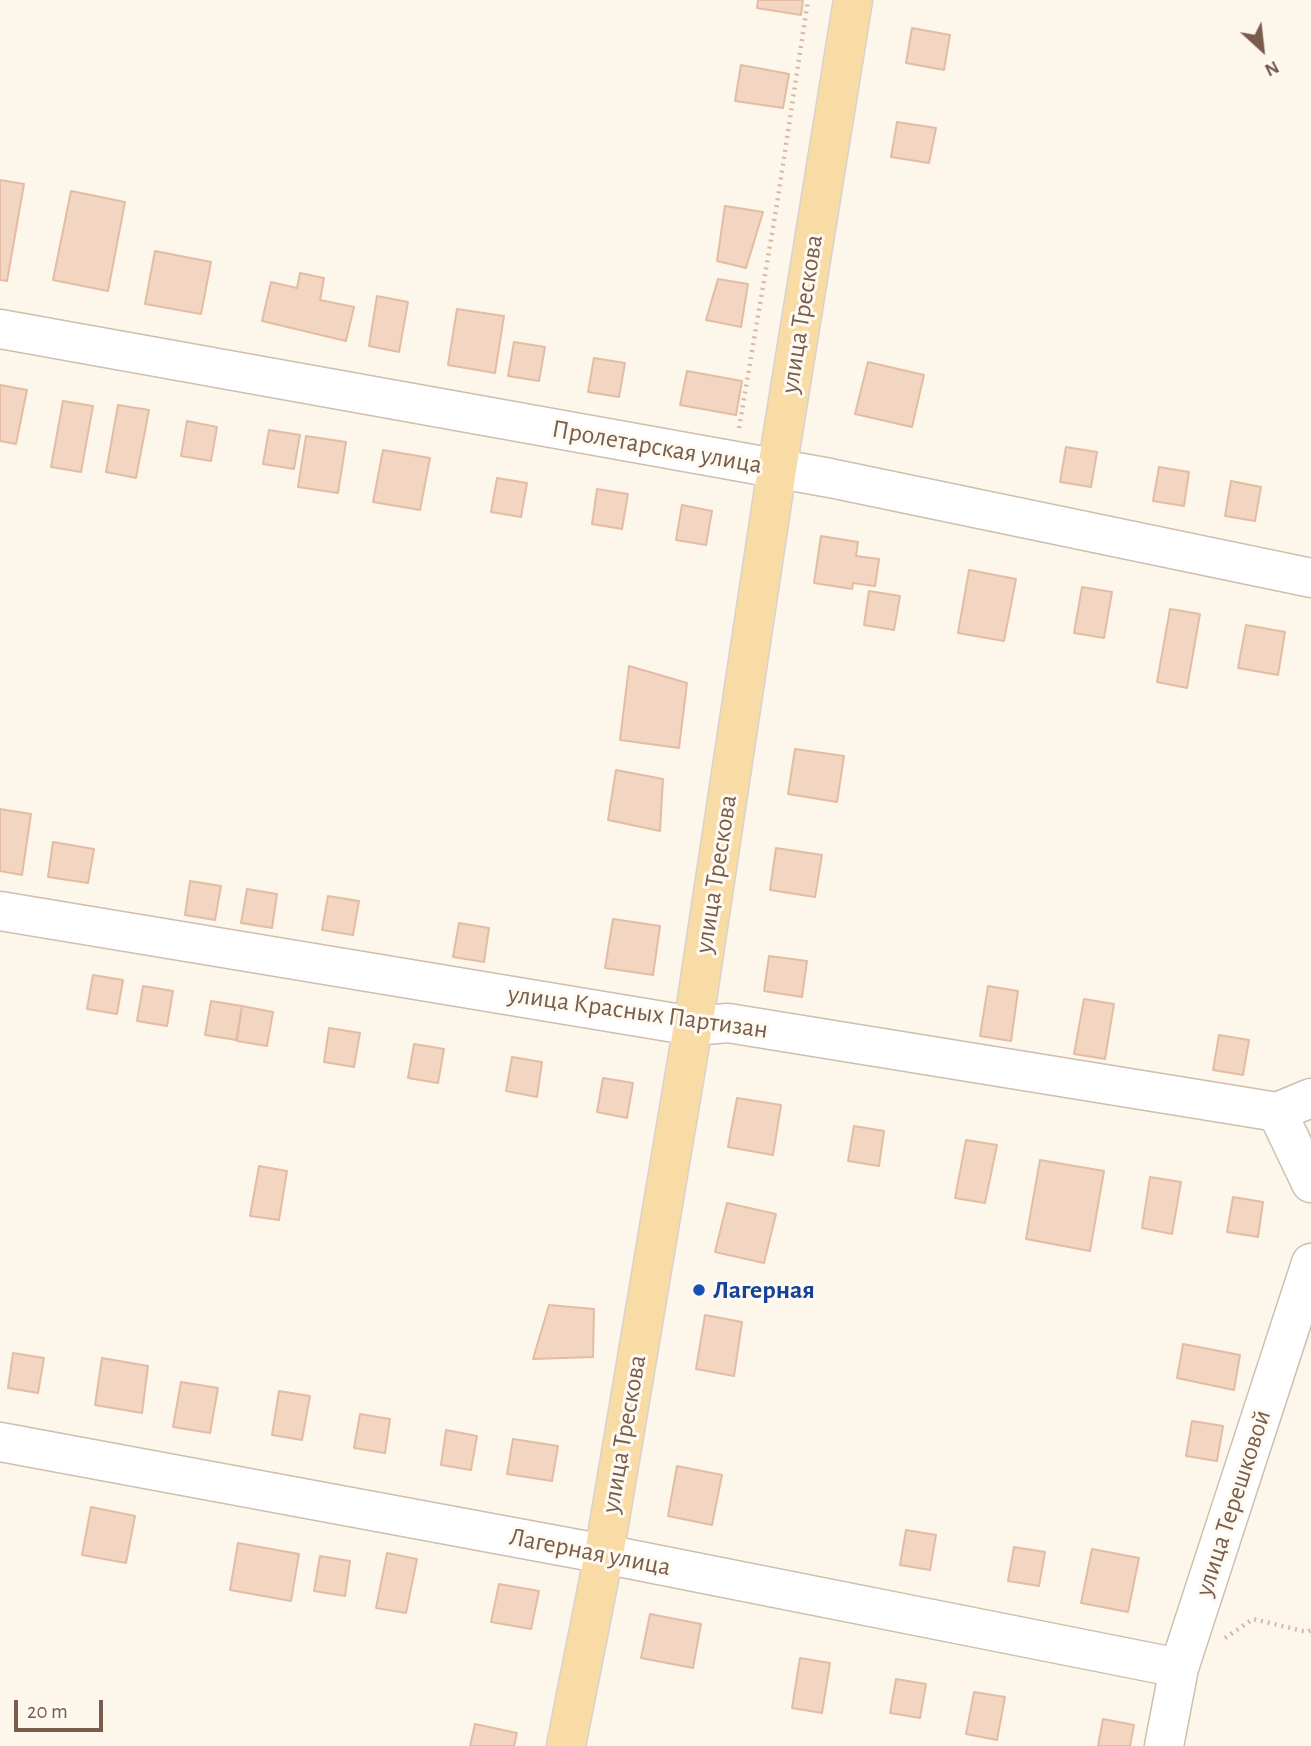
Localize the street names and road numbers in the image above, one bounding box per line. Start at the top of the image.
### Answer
street label: улица Трескова [774,233,830,395]
street label: Пролетарская улица [549,413,765,481]
street label: улица Трескова [688,793,744,955]
street label: улица Красных Партизан [506,978,770,1046]
street label: улица Трескова [595,1353,653,1515]
street label: улица Терешковой [1188,1406,1278,1600]
street label: Лагерная улица [507,1521,673,1583]

